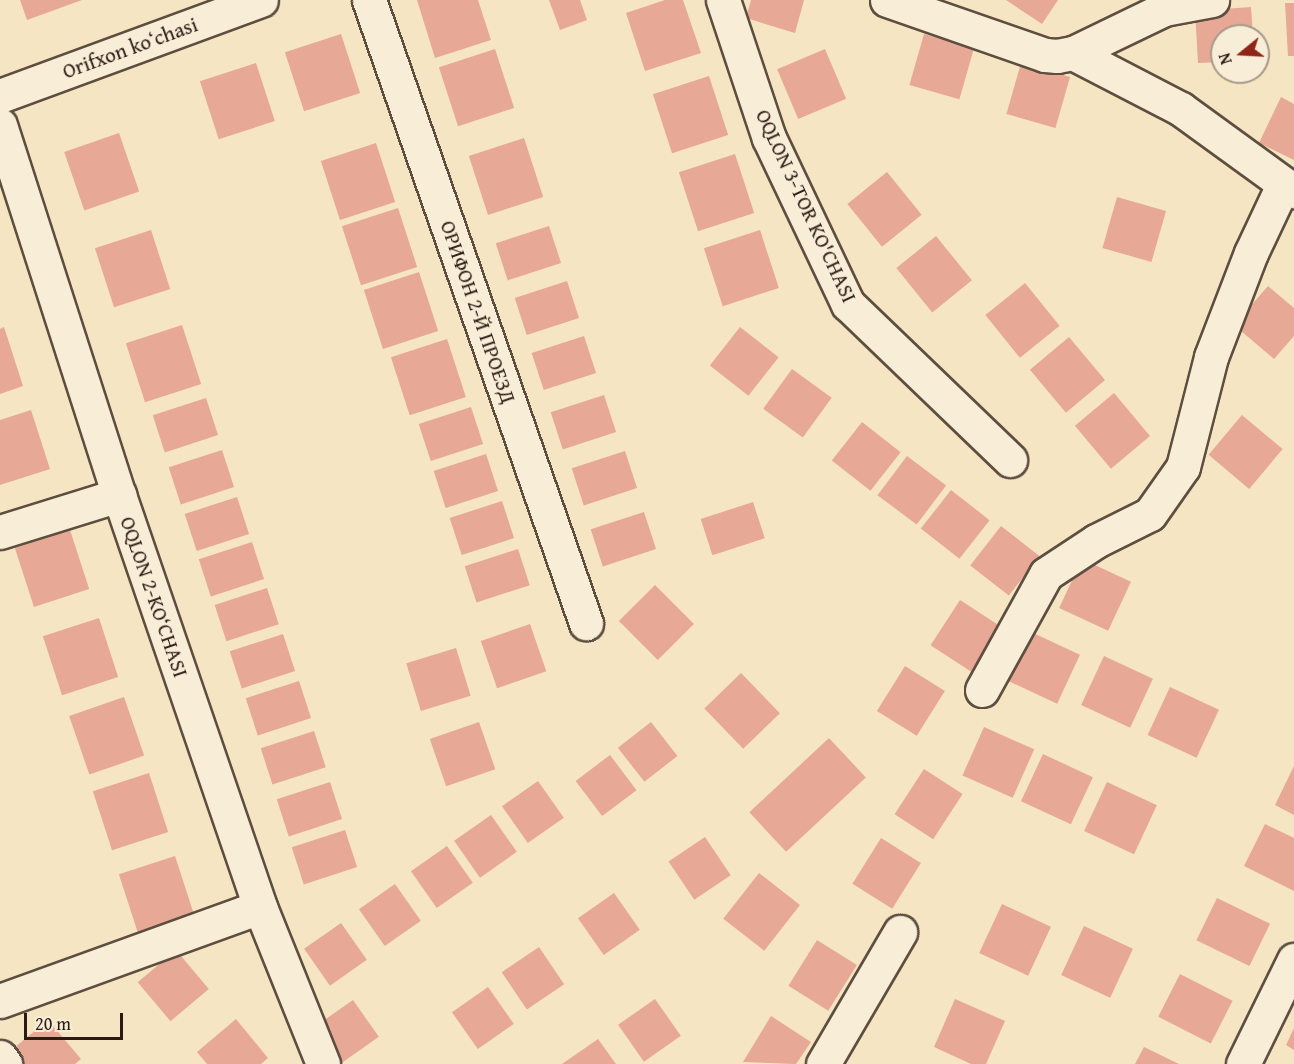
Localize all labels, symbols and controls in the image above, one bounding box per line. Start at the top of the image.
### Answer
street label: Orifxon koʻchasi [59,12,201,84]
north arrow [1210,24,1270,84]
text: N [1212,50,1238,68]
street label: OQLON 3-TOR KO'CHASI [750,105,862,307]
street label: ОРИФОН 2-Й ПРОЕЗД [435,217,521,407]
street label: OQLON 2-KO‘CHASI [115,513,193,681]
scale bar [27,1001,126,1039]
text: 20 m [35,1010,71,1037]

